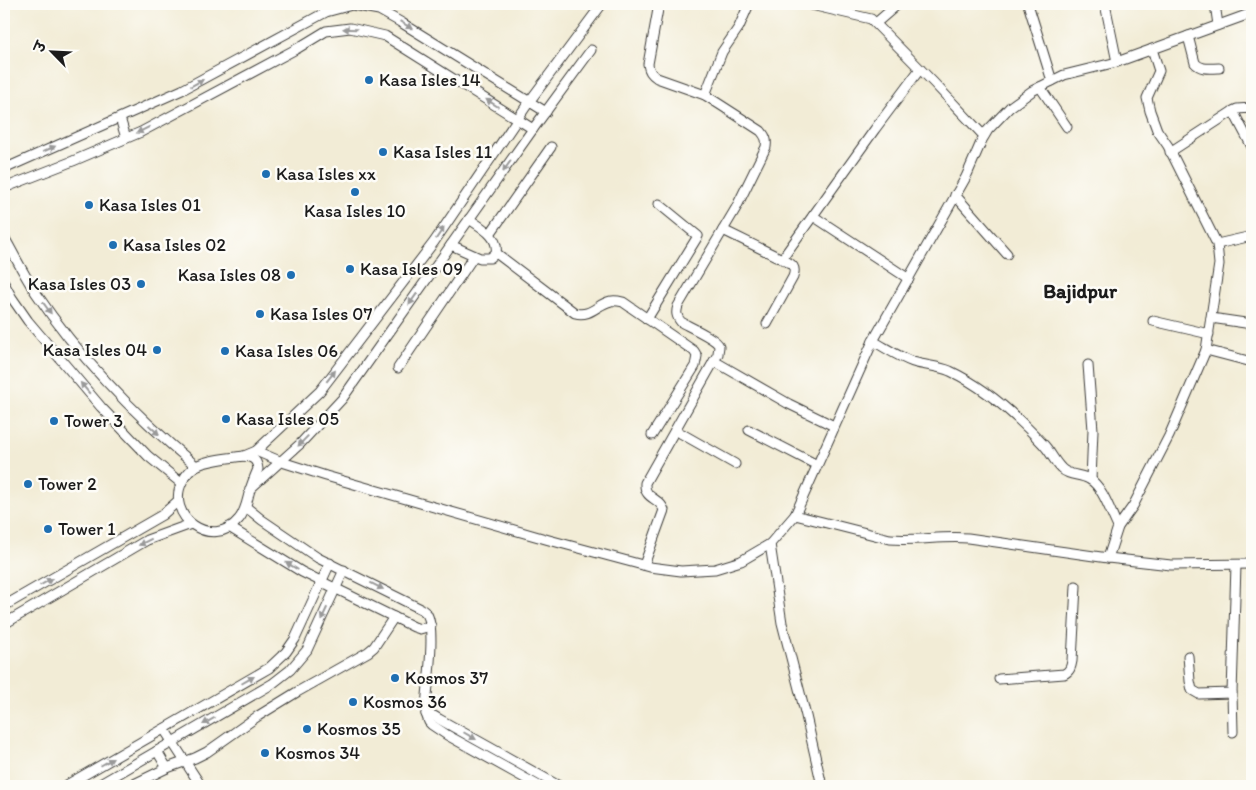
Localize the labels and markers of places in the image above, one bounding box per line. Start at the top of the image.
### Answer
place label: Kasa Isles 14 [379,69,481,91]
marker: Kasa Isles 14 [363,74,375,86]
place label: Kasa Isles 11 [393,141,492,163]
marker: Kasa Isles 11 [377,146,389,158]
place label: Kasa Isles xx [276,163,376,185]
marker: Kasa Isles xx [260,168,272,180]
marker: Kasa Isles 10 [349,186,361,198]
place label: Kasa Isles 01 [99,194,201,216]
marker: Kasa Isles 01 [83,199,95,211]
place label: Kasa Isles 10 [304,200,406,222]
place label: Kasa Isles 02 [123,234,226,256]
marker: Kasa Isles 02 [107,239,119,251]
place label: Kasa Isles 09 [360,258,463,280]
marker: Kasa Isles 09 [344,263,356,275]
place label: Kasa Isles 08 [178,264,281,286]
marker: Kasa Isles 08 [285,269,297,281]
place label: Kasa Isles 03 [28,273,131,295]
marker: Kasa Isles 03 [135,278,147,290]
place label: Kasa Isles 07 [270,303,372,325]
marker: Kasa Isles 07 [254,308,266,320]
place label: Kasa Isles 04 [43,339,147,361]
place label: Kasa Isles 06 [235,340,338,362]
marker: Kasa Isles 04 [151,344,163,356]
marker: Kasa Isles 06 [219,345,231,357]
place label: Kasa Isles 05 [236,408,339,430]
place label: Tower 3 [64,410,123,432]
marker: Kasa Isles 05 [220,413,232,425]
marker: Tower 3 [48,415,60,427]
place label: Tower 2 [38,473,97,495]
marker: Tower 2 [22,478,34,490]
place label: Tower 1 [58,518,116,540]
marker: Tower 1 [42,523,54,535]
place label: Kosmos 37 [405,667,488,689]
marker: Kosmos 37 [389,672,401,684]
place label: Kosmos 36 [363,691,447,713]
marker: Kosmos 36 [347,696,359,708]
place label: Kosmos 35 [317,718,401,740]
marker: Kosmos 35 [301,723,313,735]
place label: Kosmos 34 [275,742,360,764]
marker: Kosmos 34 [259,747,271,759]

